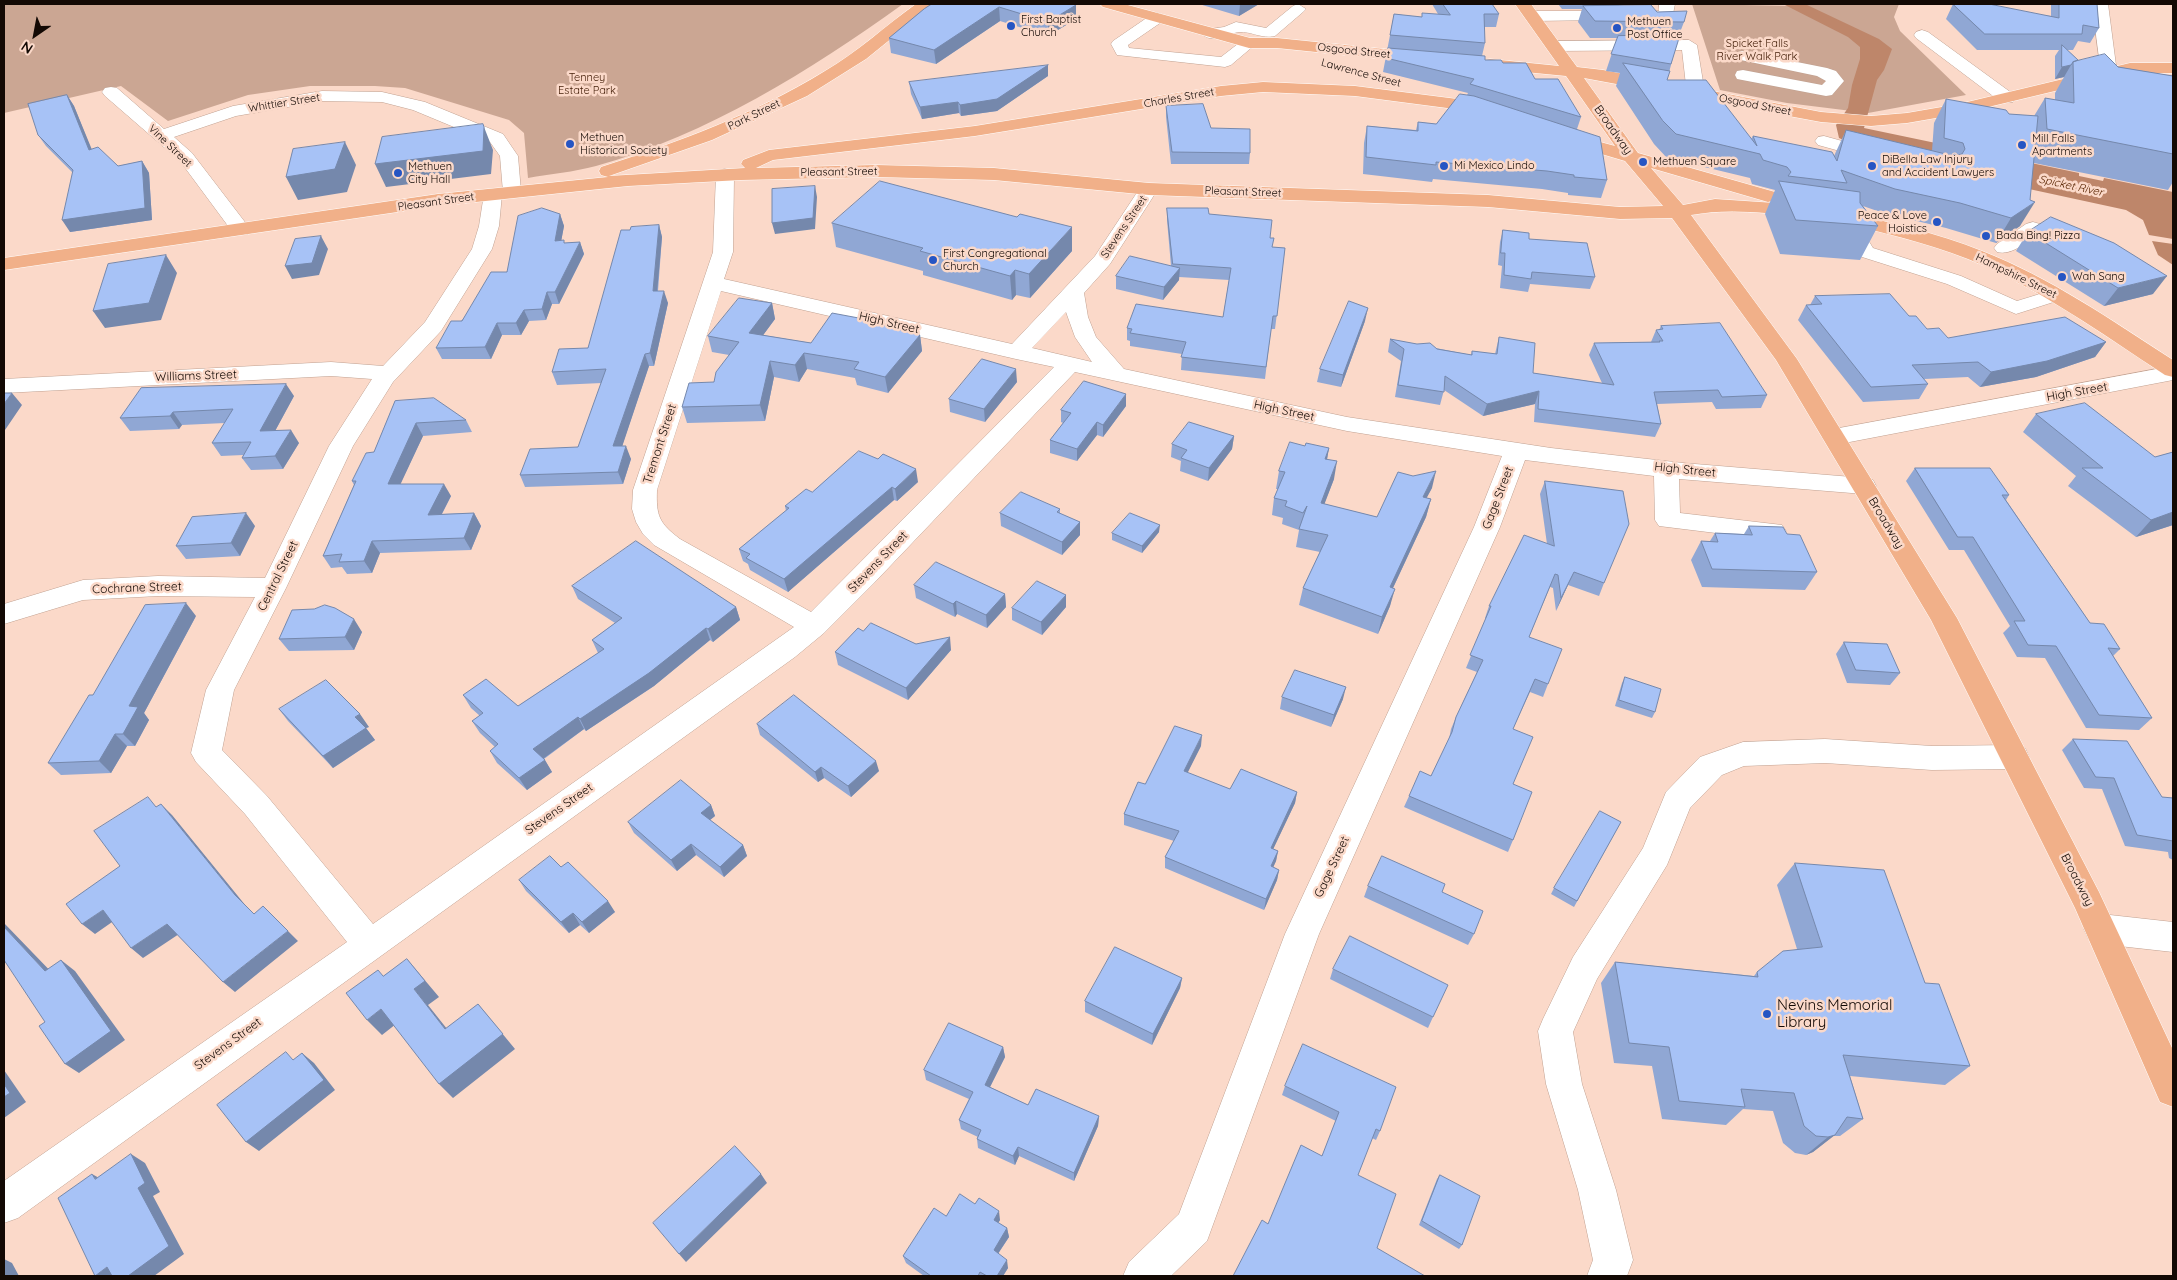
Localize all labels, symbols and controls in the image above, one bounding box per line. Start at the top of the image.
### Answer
north arrow [10,10,60,60]
place label: First Baptist Church [1021,13,1081,39]
place label: Methuen Post Office [1627,15,1683,41]
marker: First Baptist Church [1005,20,1017,32]
marker: Methuen Post Office [1611,22,1623,34]
text: N [18,37,36,58]
park label: Spicket Falls River Walk Park [1717,37,1797,63]
street label: Osgood Street [1317,41,1391,61]
street label: Lawrence Street [1320,56,1402,90]
park label: Tenney Estate Park [558,71,616,97]
street label: Charles Street [1143,85,1215,111]
street label: Whittier Street [247,91,321,115]
street label: Osgood Street [1718,92,1792,118]
street label: Park Street [726,97,782,133]
street label: Broadway [1591,102,1635,158]
street label: Vine Street [146,122,194,170]
place label: Methuen Historical Society [580,131,667,157]
place label: Mill Falls Apartments [2032,132,2092,158]
marker: Methuen Historical Society [564,138,576,150]
marker: Mill Falls Apartments [2016,139,2028,151]
place label: DiBella Law Injury and Accident Lawyers [1882,153,1994,179]
place label: Methuen Square [1653,155,1736,169]
marker: Methuen Square [1637,156,1649,168]
place label: Mi Mexico Lindo [1454,159,1535,173]
place label: Methuen City Hall [408,160,452,186]
marker: Mi Mexico Lindo [1438,160,1450,172]
marker: DiBella Law Injury and Accident Lawyers [1866,160,1878,172]
street label: Pleasant Street [800,165,878,179]
marker: Methuen City Hall [392,167,404,179]
water label: Spicket River [2038,173,2104,199]
street label: Pleasant Street [1204,184,1282,200]
street label: Pleasant Street [397,190,475,214]
street label: Stevens Street [1098,193,1150,261]
place label: Peace & Love Hoistics [1858,209,1927,235]
marker: Peace & Love Hoistics [1931,216,1943,228]
place label: Bada Bing! Pizza [1996,229,2080,243]
marker: Bada Bing! Pizza [1980,230,1992,242]
place label: First Congregational Church [943,247,1047,273]
street label: Hampshire Street [1973,251,2059,301]
marker: First Congregational Church [927,254,939,266]
place label: Wah Sang [2072,270,2125,284]
marker: Wah Sang [2056,271,2068,283]
street label: High Street [857,309,921,337]
street label: Williams Street [155,367,237,385]
street label: High Street [2045,380,2109,404]
street label: High Street [1252,398,1316,424]
street label: Tremont Street [640,402,680,486]
street label: High Street [1654,460,1716,480]
street label: Gage Street [1479,465,1517,531]
street label: Broadway [1865,495,1907,551]
street label: Stevens Street [845,529,911,595]
street label: Central Street [255,539,301,613]
street label: Cochrane Street [92,579,182,597]
street label: Stevens Street [522,780,596,838]
street label: Gage Street [1312,834,1352,900]
street label: Broadway [2058,851,2096,909]
place label: Nevins Memorial Library [1777,996,1892,1031]
marker: Nevins Memorial Library [1761,1008,1773,1020]
street label: Stevens Street [192,1015,264,1073]

